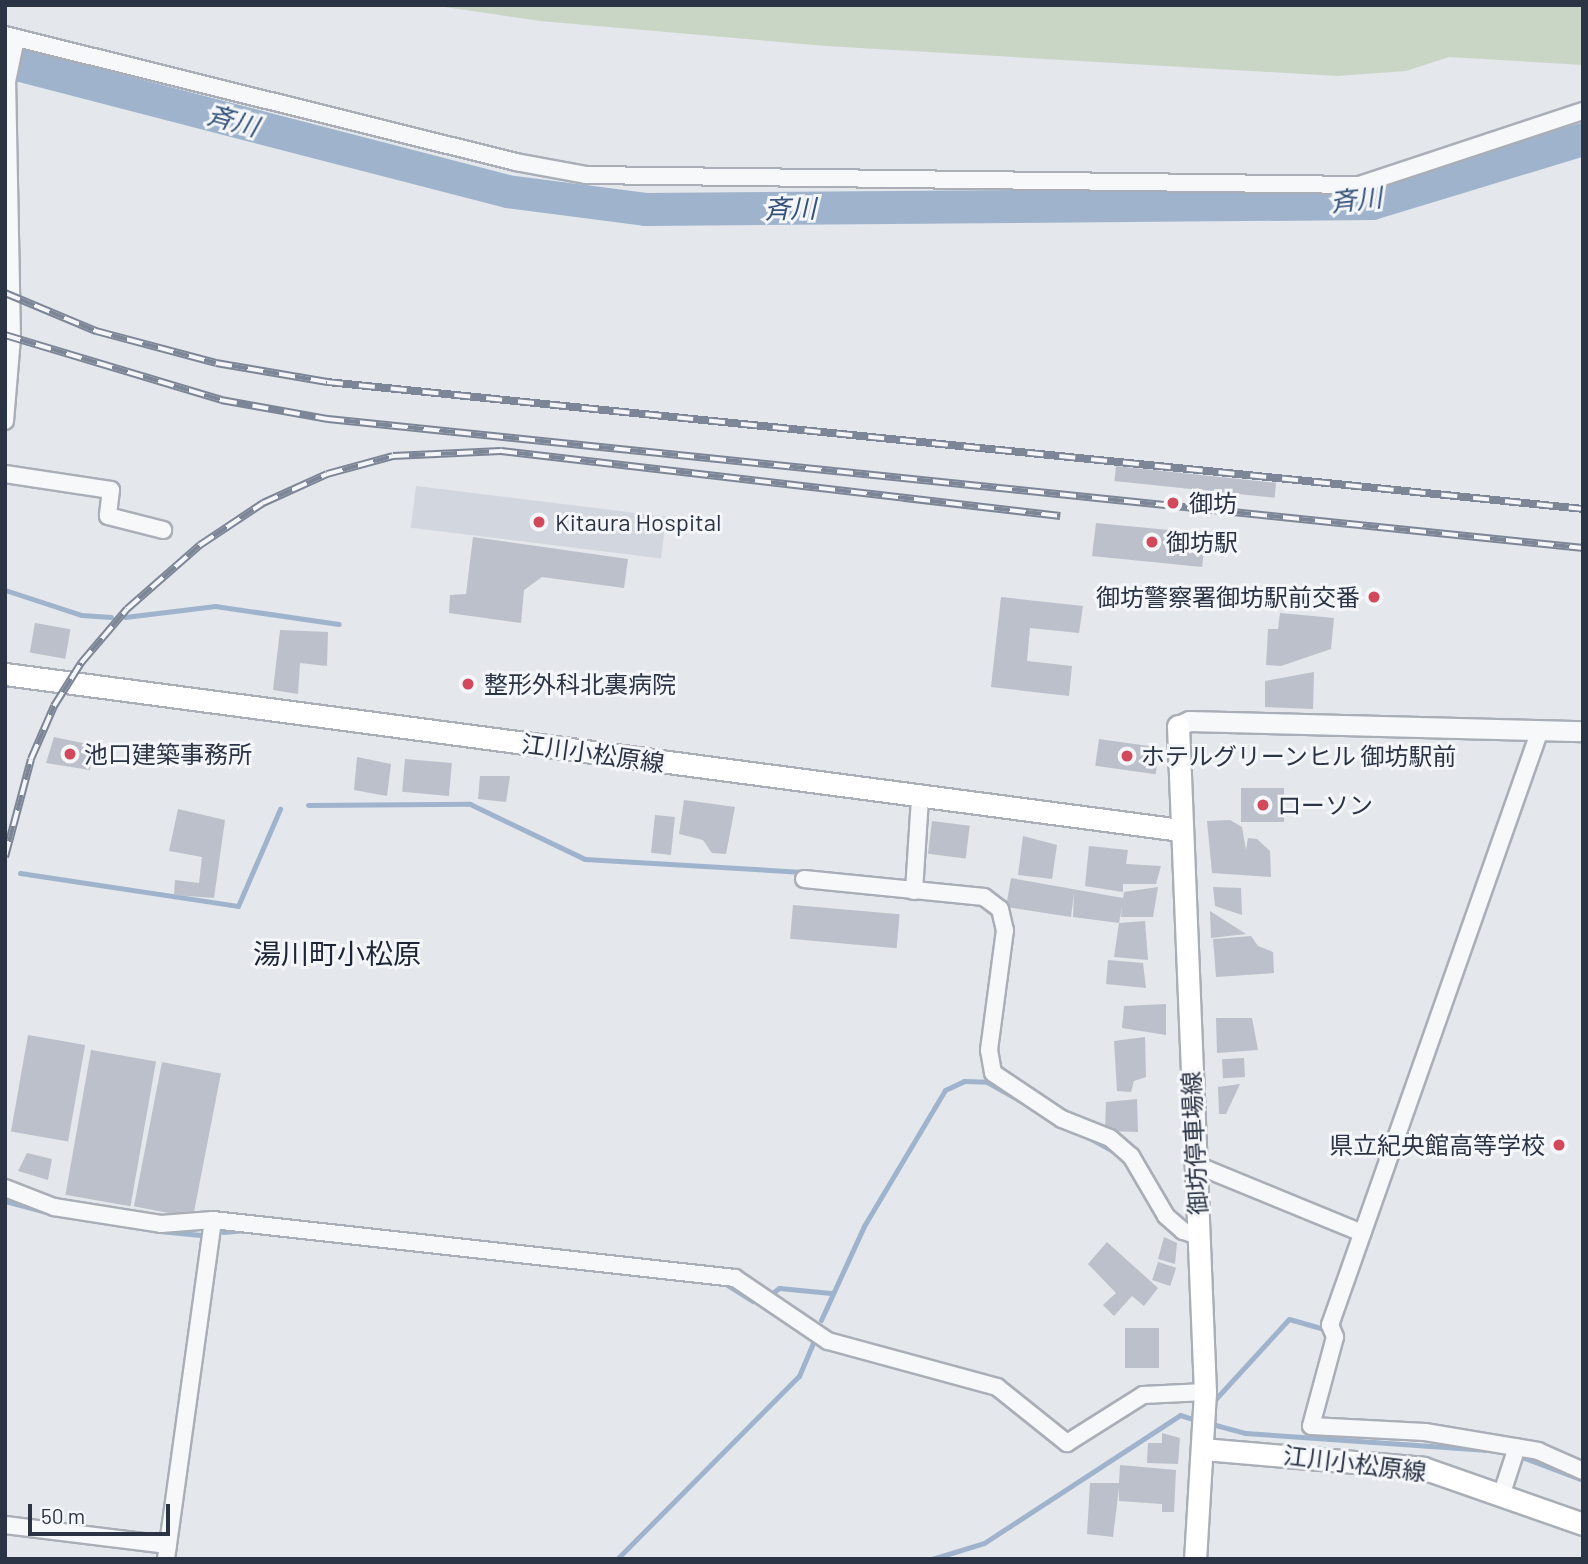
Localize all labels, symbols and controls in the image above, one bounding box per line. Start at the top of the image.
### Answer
water label: 斉川 [204,98,262,142]
water label: 斉川 [1329,181,1383,217]
water label: 斉川 [764,192,816,224]
place label: 御坊 [1189,489,1237,517]
marker: 御坊 [1163,493,1183,513]
place label: Kitaura Hospital [555,508,722,536]
marker: Kitaura Hospital [529,512,549,532]
place label: 御坊駅 [1166,528,1238,556]
marker: 御坊駅 [1144,534,1160,550]
place label: 御坊警察署御坊駅前交番 [1096,583,1360,611]
marker: 御坊警察署御坊駅前交番 [1366,589,1382,605]
place label: 整形外科北裏病院 [484,670,676,698]
marker: 整形外科北裏病院 [458,674,478,694]
street label: 江川小松原線 [520,729,666,777]
place label: 池口建築事務所 [84,740,252,768]
place label: ホテルグリーンヒル 御坊駅前 [1141,742,1458,770]
marker: 池口建築事務所 [62,746,78,762]
marker: ホテルグリーンヒル 御坊駅前 [1119,748,1135,764]
place label: ローソン [1277,791,1373,819]
marker: ローソン [1255,797,1271,813]
district label: 湯川町小松原 [253,936,421,970]
street label: 御坊停車場線 [1176,1070,1212,1216]
place label: 県立紀央館高等学校 [1329,1131,1545,1159]
marker: 県立紀央館高等学校 [1551,1137,1567,1153]
street label: 江川小松原線 [1282,1440,1428,1486]
scale bar [32,1490,173,1534]
text: 50 m [41,1503,85,1528]

